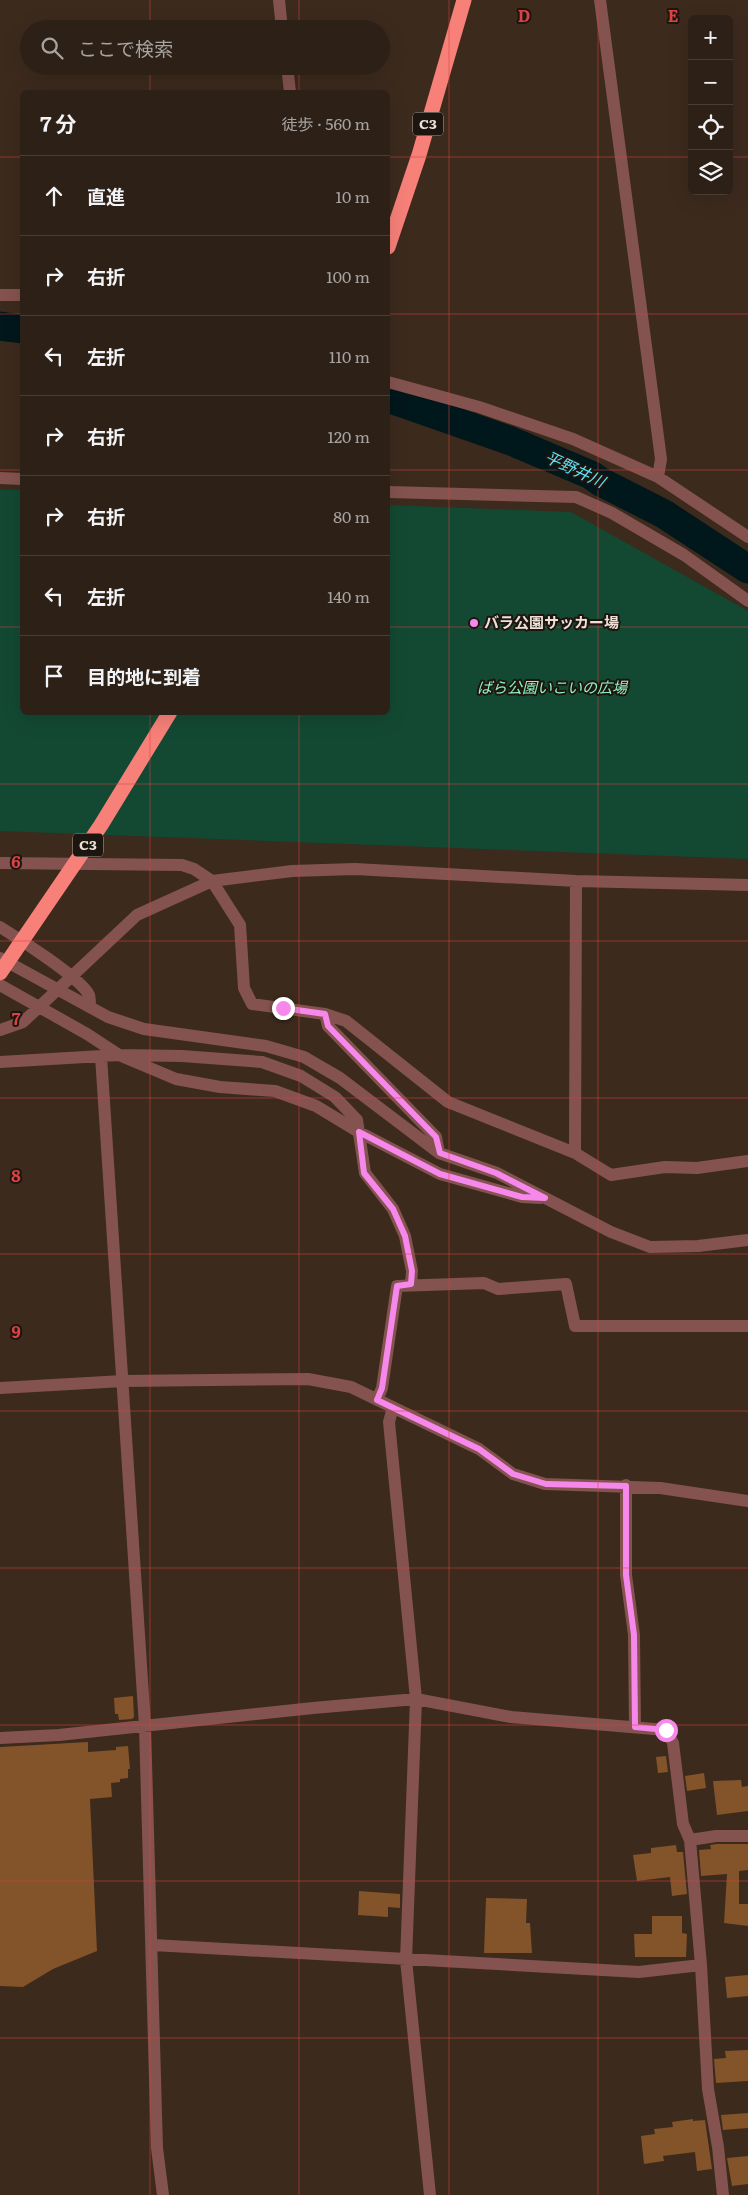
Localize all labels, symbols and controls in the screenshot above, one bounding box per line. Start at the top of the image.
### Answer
text: D [518,3,530,27]
text: E [668,3,679,27]
map controls [688,15,733,195]
button: + [688,15,733,60]
search box [20,20,390,75]
icon: search [38,34,66,62]
text: ここで検索 [78,34,173,62]
button: − [688,60,733,105]
button: locate [688,105,733,150]
text: 7 分 [40,107,77,138]
text: 徒歩 · 560 m [282,111,370,135]
road number: C3 [413,112,443,136]
button: layers [688,150,733,195]
icon: ahead [40,182,68,210]
text: 直進 [87,182,125,210]
text: 10 m [336,184,370,208]
icon: right [40,262,68,290]
text: 右折 [87,262,125,290]
text: 100 m [326,264,370,288]
icon: left [40,342,68,370]
text: 左折 [87,342,125,370]
text: 110 m [329,344,370,368]
icon: right [40,422,68,450]
text: 右折 [87,422,125,450]
text: 120 m [327,424,370,448]
water label: 平野井川 [541,444,611,493]
icon: right [40,502,68,530]
text: 右折 [87,502,125,530]
text: 80 m [333,504,370,528]
icon: left [40,582,68,610]
text: 左折 [87,582,125,610]
text: 140 m [327,584,370,608]
place label: バラ公園サッカー場 [484,610,619,633]
marker: バラ公園サッカー場 [468,617,480,629]
icon: arrive [40,662,68,690]
text: 目的地に到着 [87,662,201,690]
park label: ばら公園いこいの広場 [477,675,629,698]
road number: C3 [73,834,103,856]
text: 6 [11,849,21,873]
route end [272,997,295,1020]
text: 7 [12,1006,21,1030]
text: 8 [11,1163,21,1187]
text: 9 [11,1319,21,1343]
route start [655,1719,678,1742]

